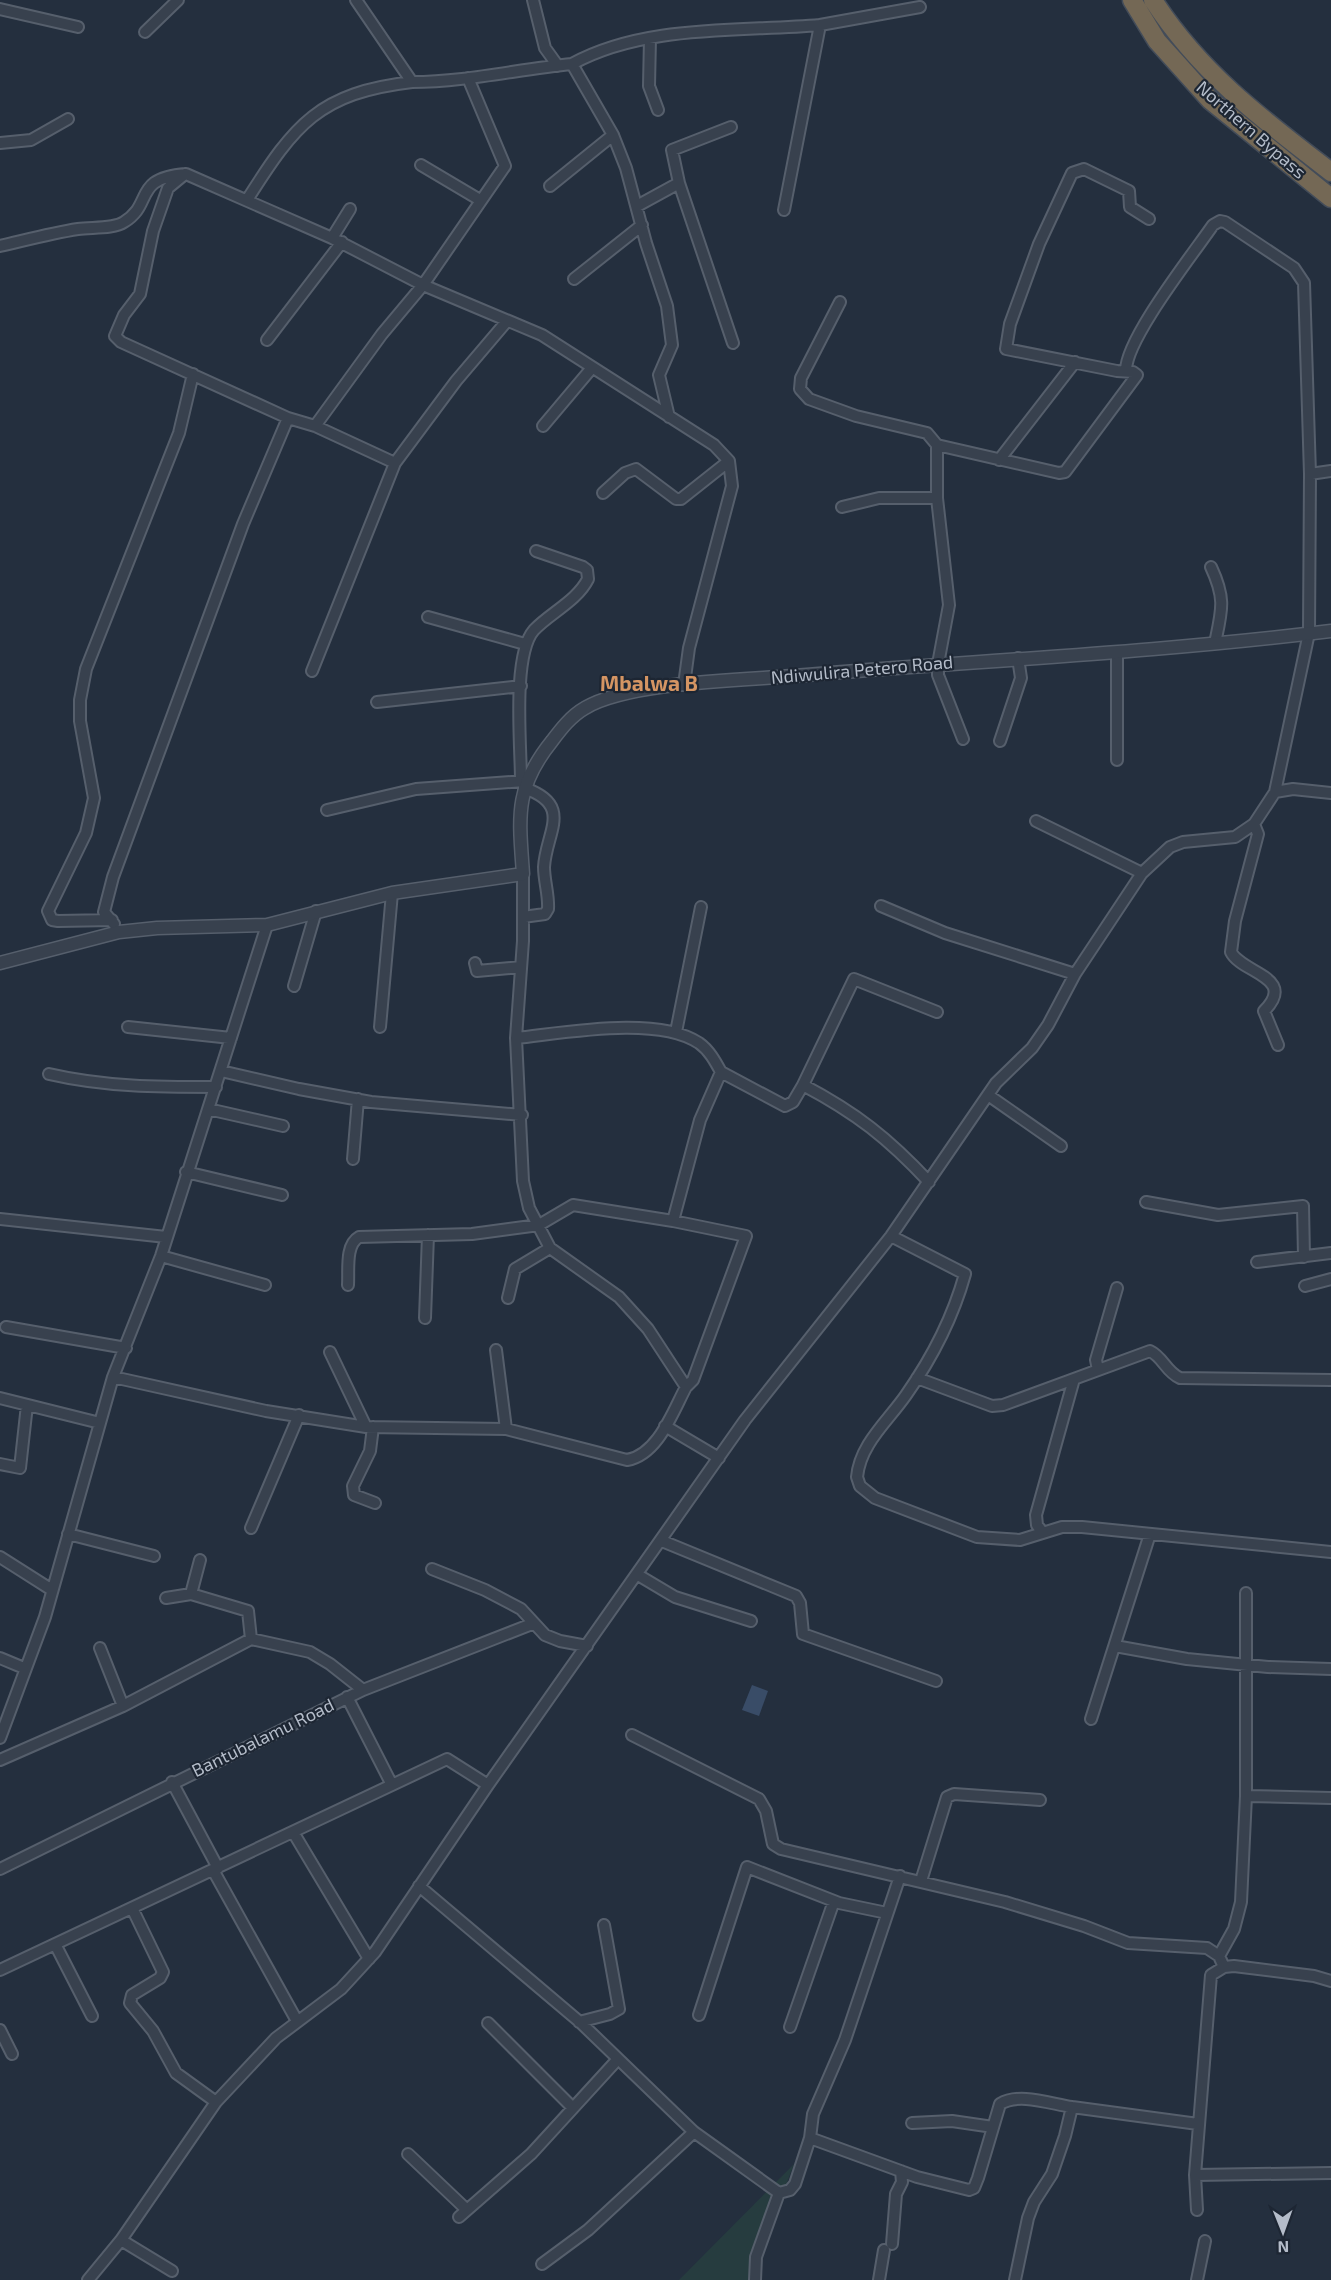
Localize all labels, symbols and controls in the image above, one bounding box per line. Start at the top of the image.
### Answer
street label: Northern Bypass [1192,76,1311,183]
street label: Ndiwulira Petero Road [770,650,954,688]
district label: Mbalwa B [600,670,698,695]
street label: Bantubalamu Road [188,1693,337,1781]
north arrow [1253,2202,1313,2262]
text: N [1277,2238,1289,2257]

